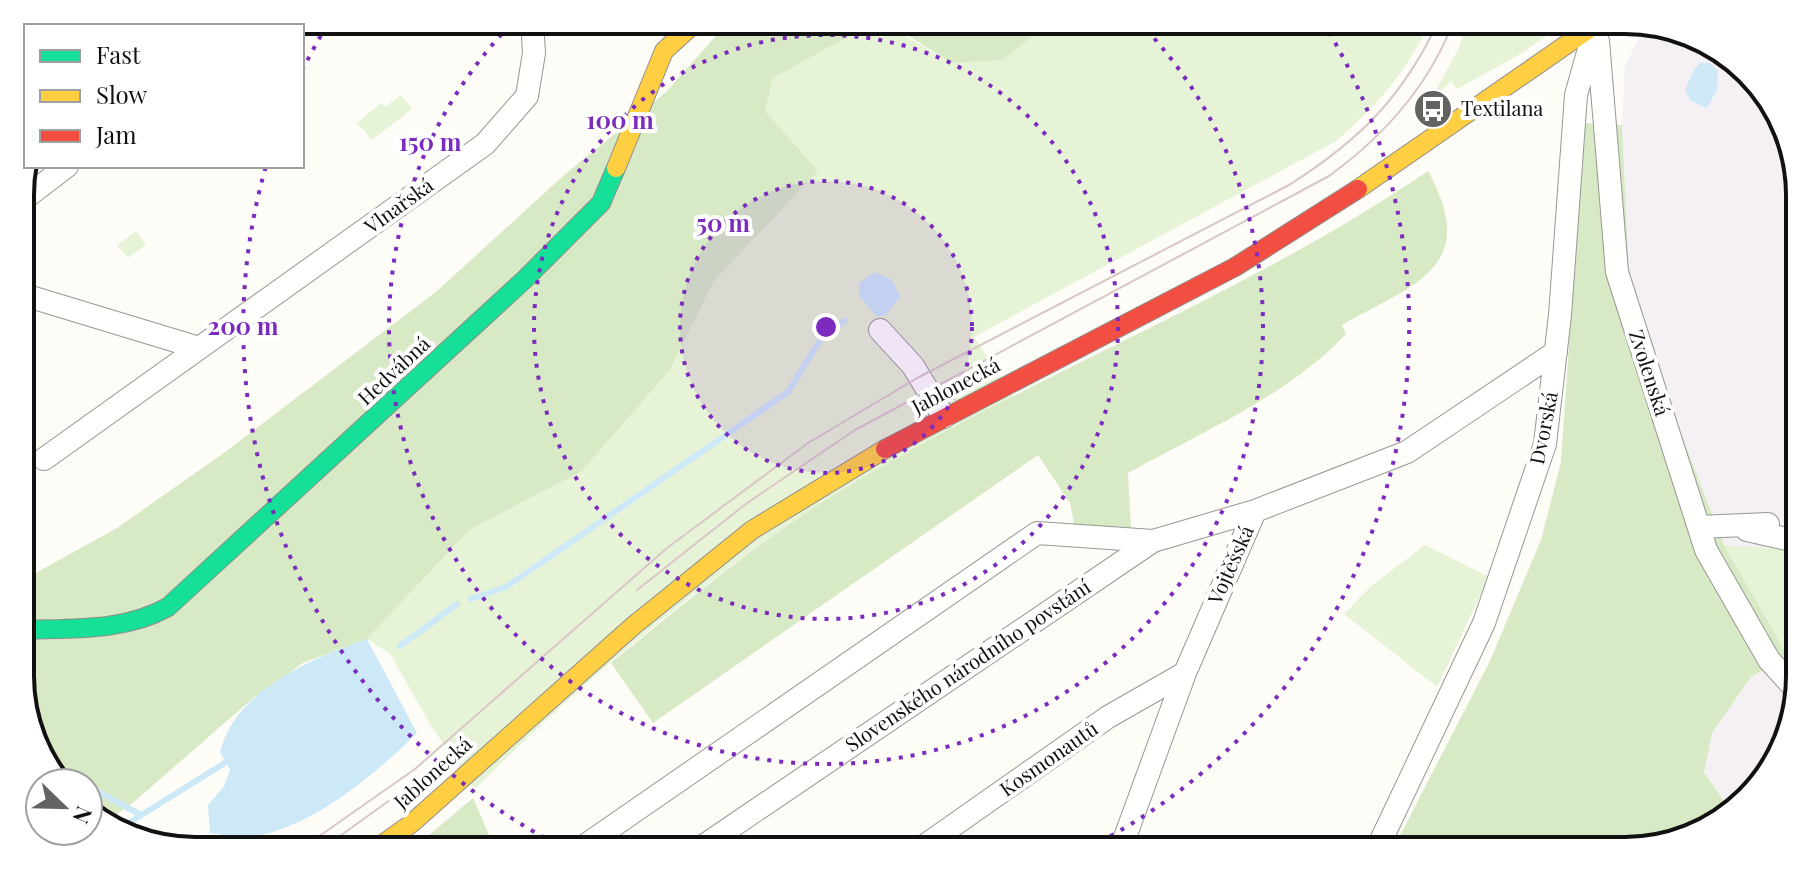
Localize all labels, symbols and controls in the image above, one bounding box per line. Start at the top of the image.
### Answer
legend [24,24,304,168]
text: Fast [96,38,141,70]
text: Slow [96,78,148,110]
bus stop icon: Textilana [1412,88,1454,130]
place label: Textilana [1461,94,1543,121]
text: 100 m [586,103,654,135]
text: Jam [95,118,137,150]
text: 150 m [399,125,462,157]
street label: Vlnařská [358,171,438,239]
text: 50 m [696,206,750,238]
text: 200 m [208,309,279,341]
centre of rings [812,313,840,341]
street label: Zvolenská [1624,326,1677,419]
street label: Hedvábná [351,330,435,410]
street label: Jablonecká [906,350,1004,420]
street label: Dvorská [1522,389,1563,466]
street label: Vojtěšská [1200,521,1259,609]
street label: Slovenského národního povstání [839,572,1095,757]
street label: Kosmonautů [994,714,1103,802]
street label: Jablonecká [387,730,477,815]
north arrow [24,767,104,847]
text: N [66,802,100,828]

